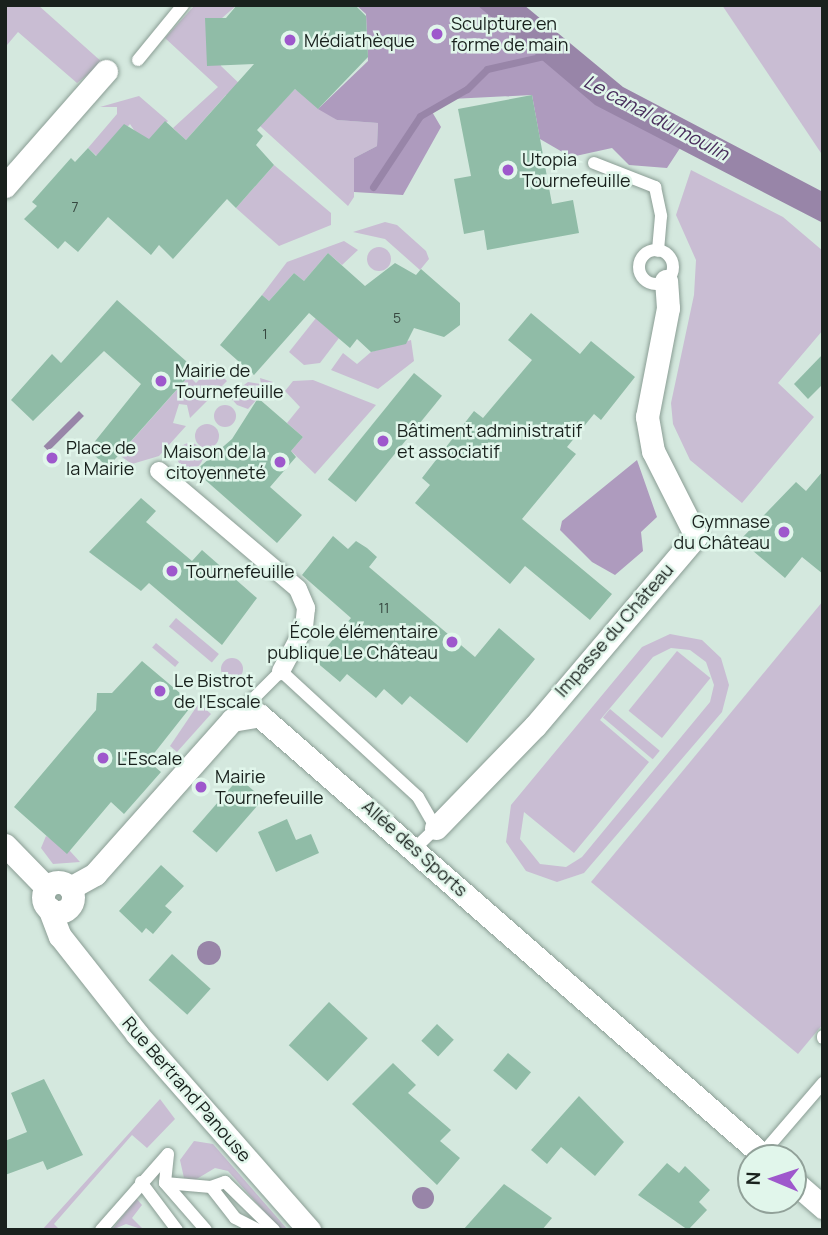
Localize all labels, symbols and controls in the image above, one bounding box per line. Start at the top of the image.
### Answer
place label: Sculpture en forme de main [451,13,568,56]
marker: Sculpture en forme de main [429,26,445,42]
place label: Médiathèque [304,29,415,51]
marker: Médiathèque [282,32,298,48]
water label: Le canal du moulin [580,70,732,166]
place label: Utopia Tournefeuille [522,149,631,192]
marker: Utopia Tournefeuille [500,162,516,178]
house number: 7 [71,199,79,215]
house number: 5 [393,310,401,326]
house number: 1 [262,326,268,342]
place label: Mairie de Tournefeuille [175,360,284,402]
marker: Mairie de Tournefeuille [153,373,169,389]
place label: Bâtiment administratif et associatif [397,420,582,462]
marker: Bâtiment administratif et associatif [375,433,391,449]
place label: Place de la Mairie [66,437,136,480]
place label: Maison de la citoyenneté [163,441,266,484]
marker: Place de la Mairie [44,450,60,466]
marker: Maison de la citoyenneté [272,454,288,470]
place label: Gymnase du Château [674,511,770,554]
marker: Gymnase du Château [776,524,792,540]
street label: Impasse du Château [550,559,678,701]
place label: Tournefeuille [186,560,295,582]
marker: Tournefeuille [164,563,180,579]
house number: 11 [379,600,389,616]
place label: École élémentaire publique Le Château [267,621,438,664]
marker: École élémentaire publique Le Château [444,634,460,650]
place label: Le Bistrot de l'Escale [174,670,261,712]
marker: Le Bistrot de l'Escale [152,683,168,699]
place label: L'Escale [117,747,182,769]
marker: L'Escale [95,750,111,766]
place label: Mairie Tournefeuille [215,766,324,808]
marker: Mairie Tournefeuille [193,779,209,795]
street label: Allée des Sports [358,795,472,901]
street label: Rue Bertrand Panouse [118,1012,256,1166]
north arrow [737,1144,807,1214]
text: N [740,1171,766,1186]

